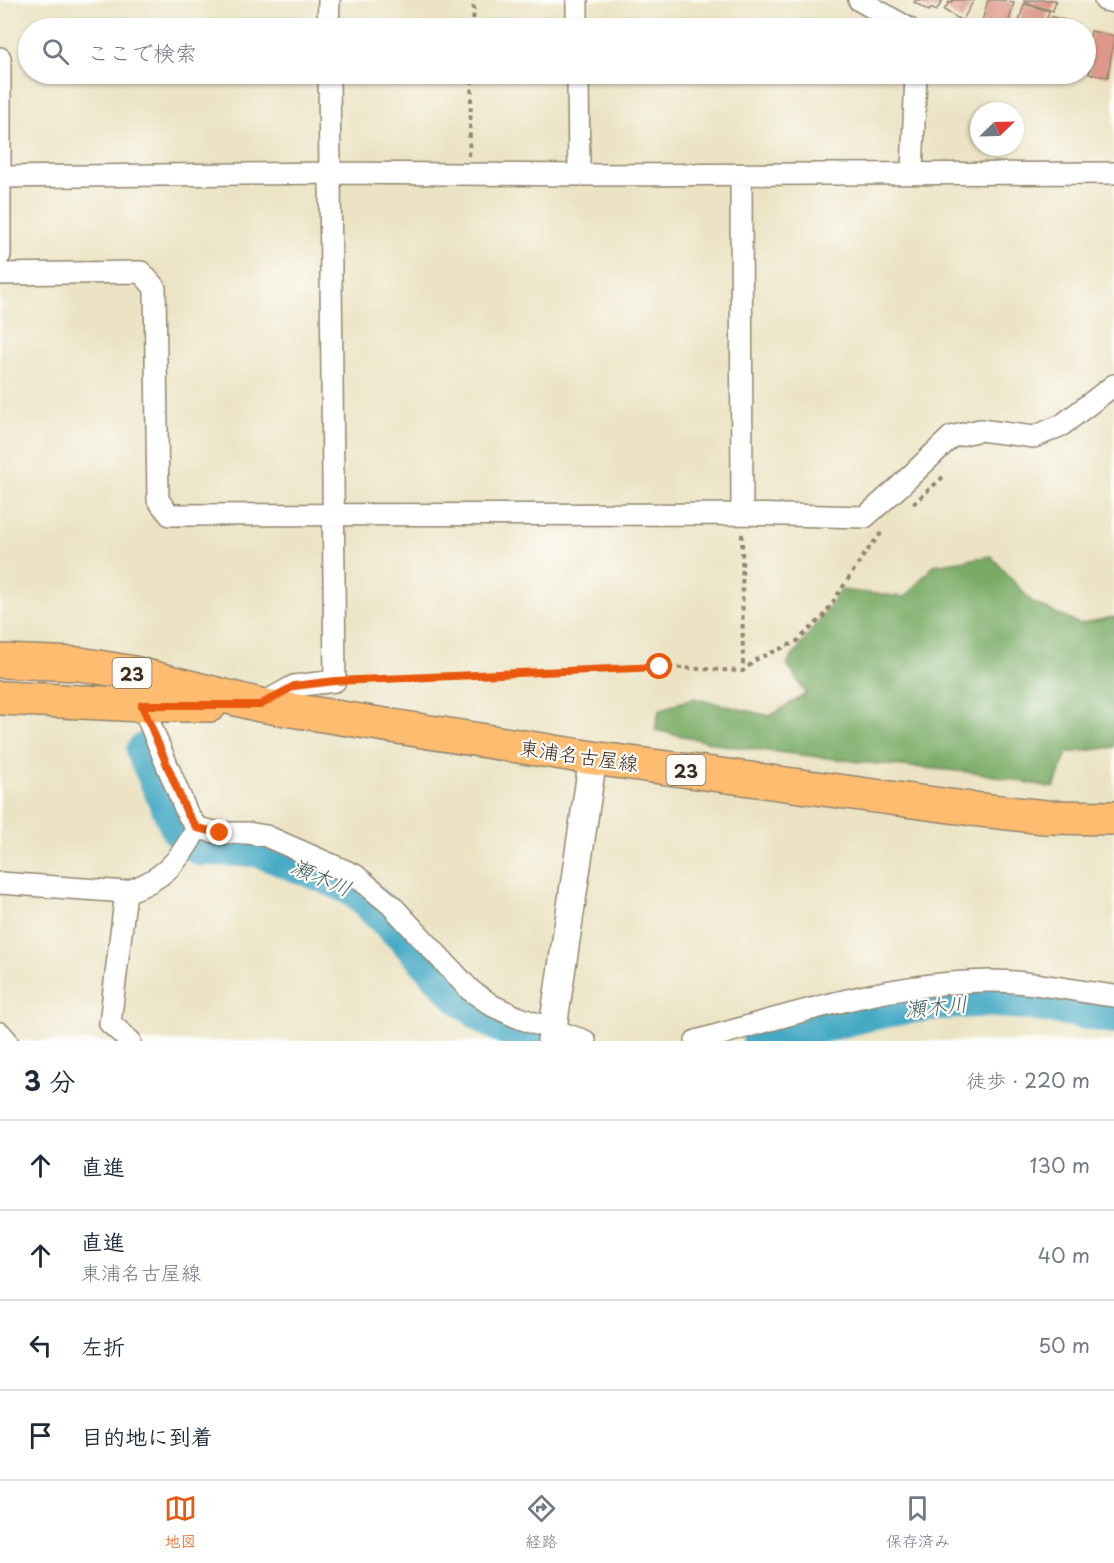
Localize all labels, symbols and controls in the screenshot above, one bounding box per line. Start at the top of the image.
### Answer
search box [18,18,1096,84]
icon: search [39,35,72,68]
text: ここで検索 [87,35,197,68]
north arrow [970,102,1024,156]
route start [646,653,672,679]
road number: 23 [112,658,152,688]
street label: 東浦名古屋線 [517,732,641,778]
road number: 23 [666,755,706,785]
route end [206,819,232,845]
water label: 瀬木川 [287,849,357,903]
water label: 瀬木川 [903,986,969,1024]
text: 3 分 [24,1061,75,1100]
text: 徒歩 · 220 m [966,1065,1090,1095]
icon: ahead [24,1149,57,1182]
text: 直進 [81,1149,125,1182]
text: 130 m [1030,1150,1090,1180]
text: 直進 [81,1224,125,1257]
icon: ahead [24,1239,57,1272]
text: 40 m [1038,1240,1090,1270]
text: 東浦名古屋線 [81,1257,201,1287]
icon: left [24,1329,57,1362]
text: 左折 [81,1329,125,1362]
text: 50 m [1038,1330,1090,1360]
icon: arrive [24,1419,57,1452]
text: 目的地に到着 [81,1419,213,1452]
tab: 地図 [164,1492,197,1552]
tab: 経路 [525,1492,558,1552]
tab: 保存済み [886,1492,950,1552]

